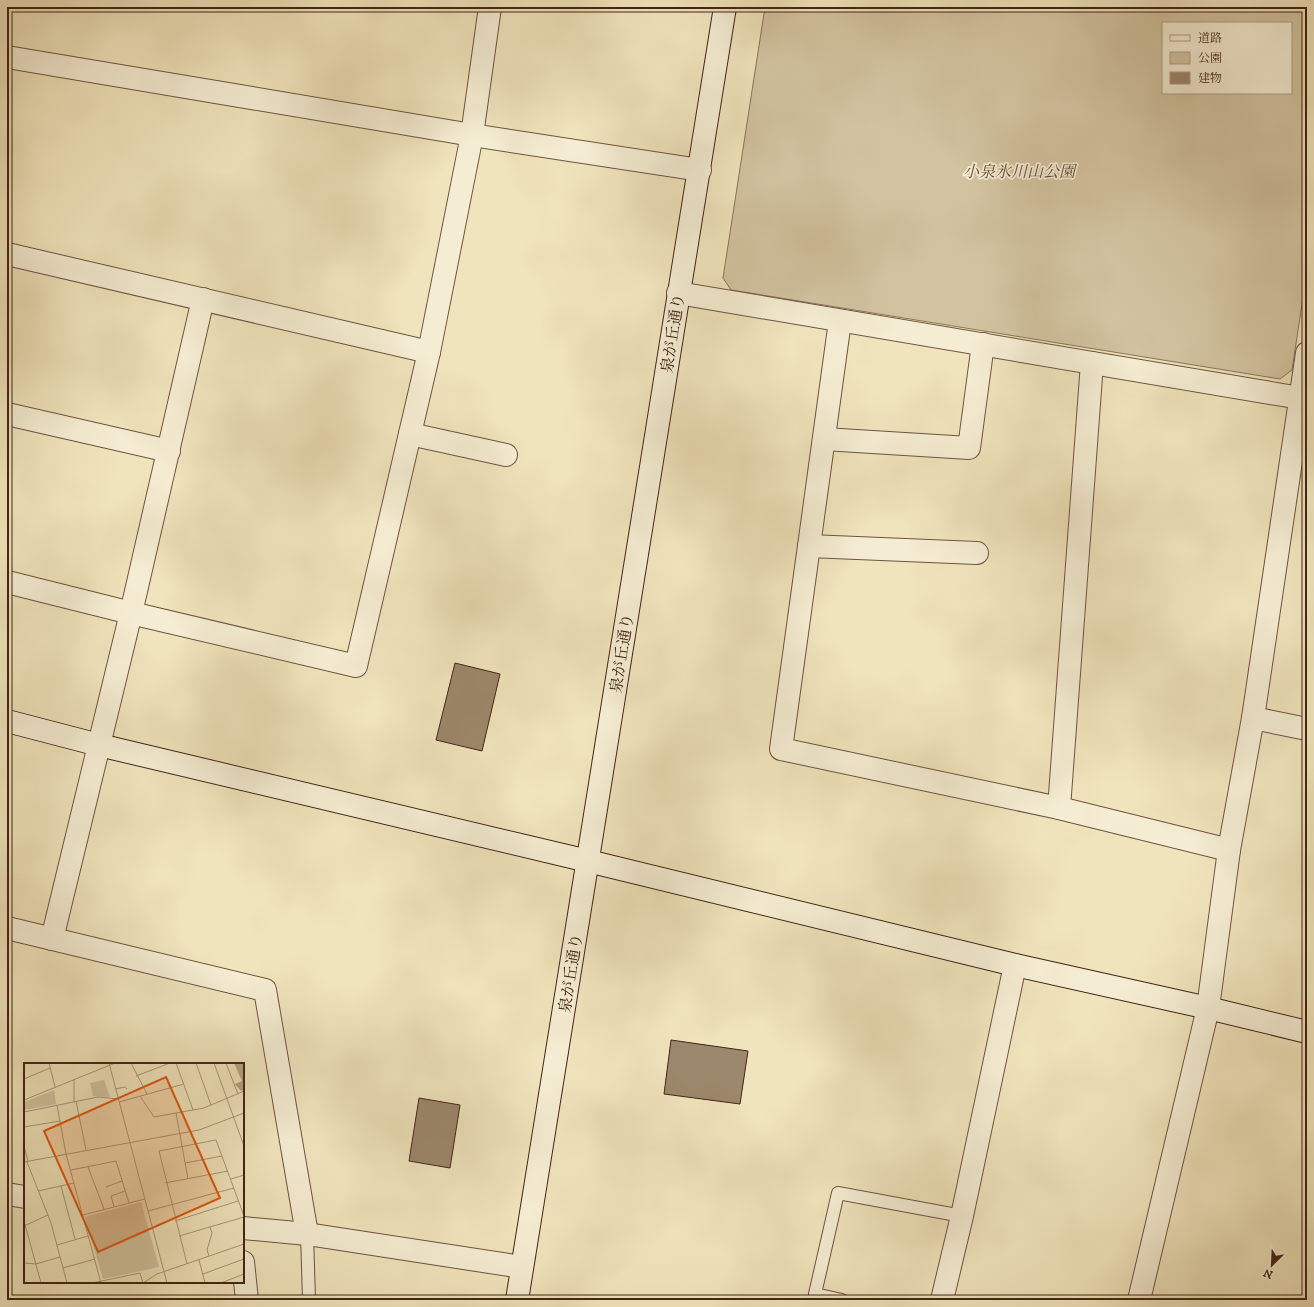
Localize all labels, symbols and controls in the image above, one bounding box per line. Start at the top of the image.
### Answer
legend [1162,22,1292,94]
text: 道路 [1198,31,1222,46]
text: 公園 [1198,51,1222,66]
text: 建物 [1198,71,1222,86]
park label: 小泉氷川山公園 [963,162,1078,182]
street label: 泉が丘通り [657,292,689,374]
street label: 泉が丘通り [606,612,638,694]
street label: 泉が丘通り [555,932,587,1014]
inset map [24,1063,244,1283]
north arrow [1252,1245,1292,1285]
text: N [1261,1265,1275,1281]

